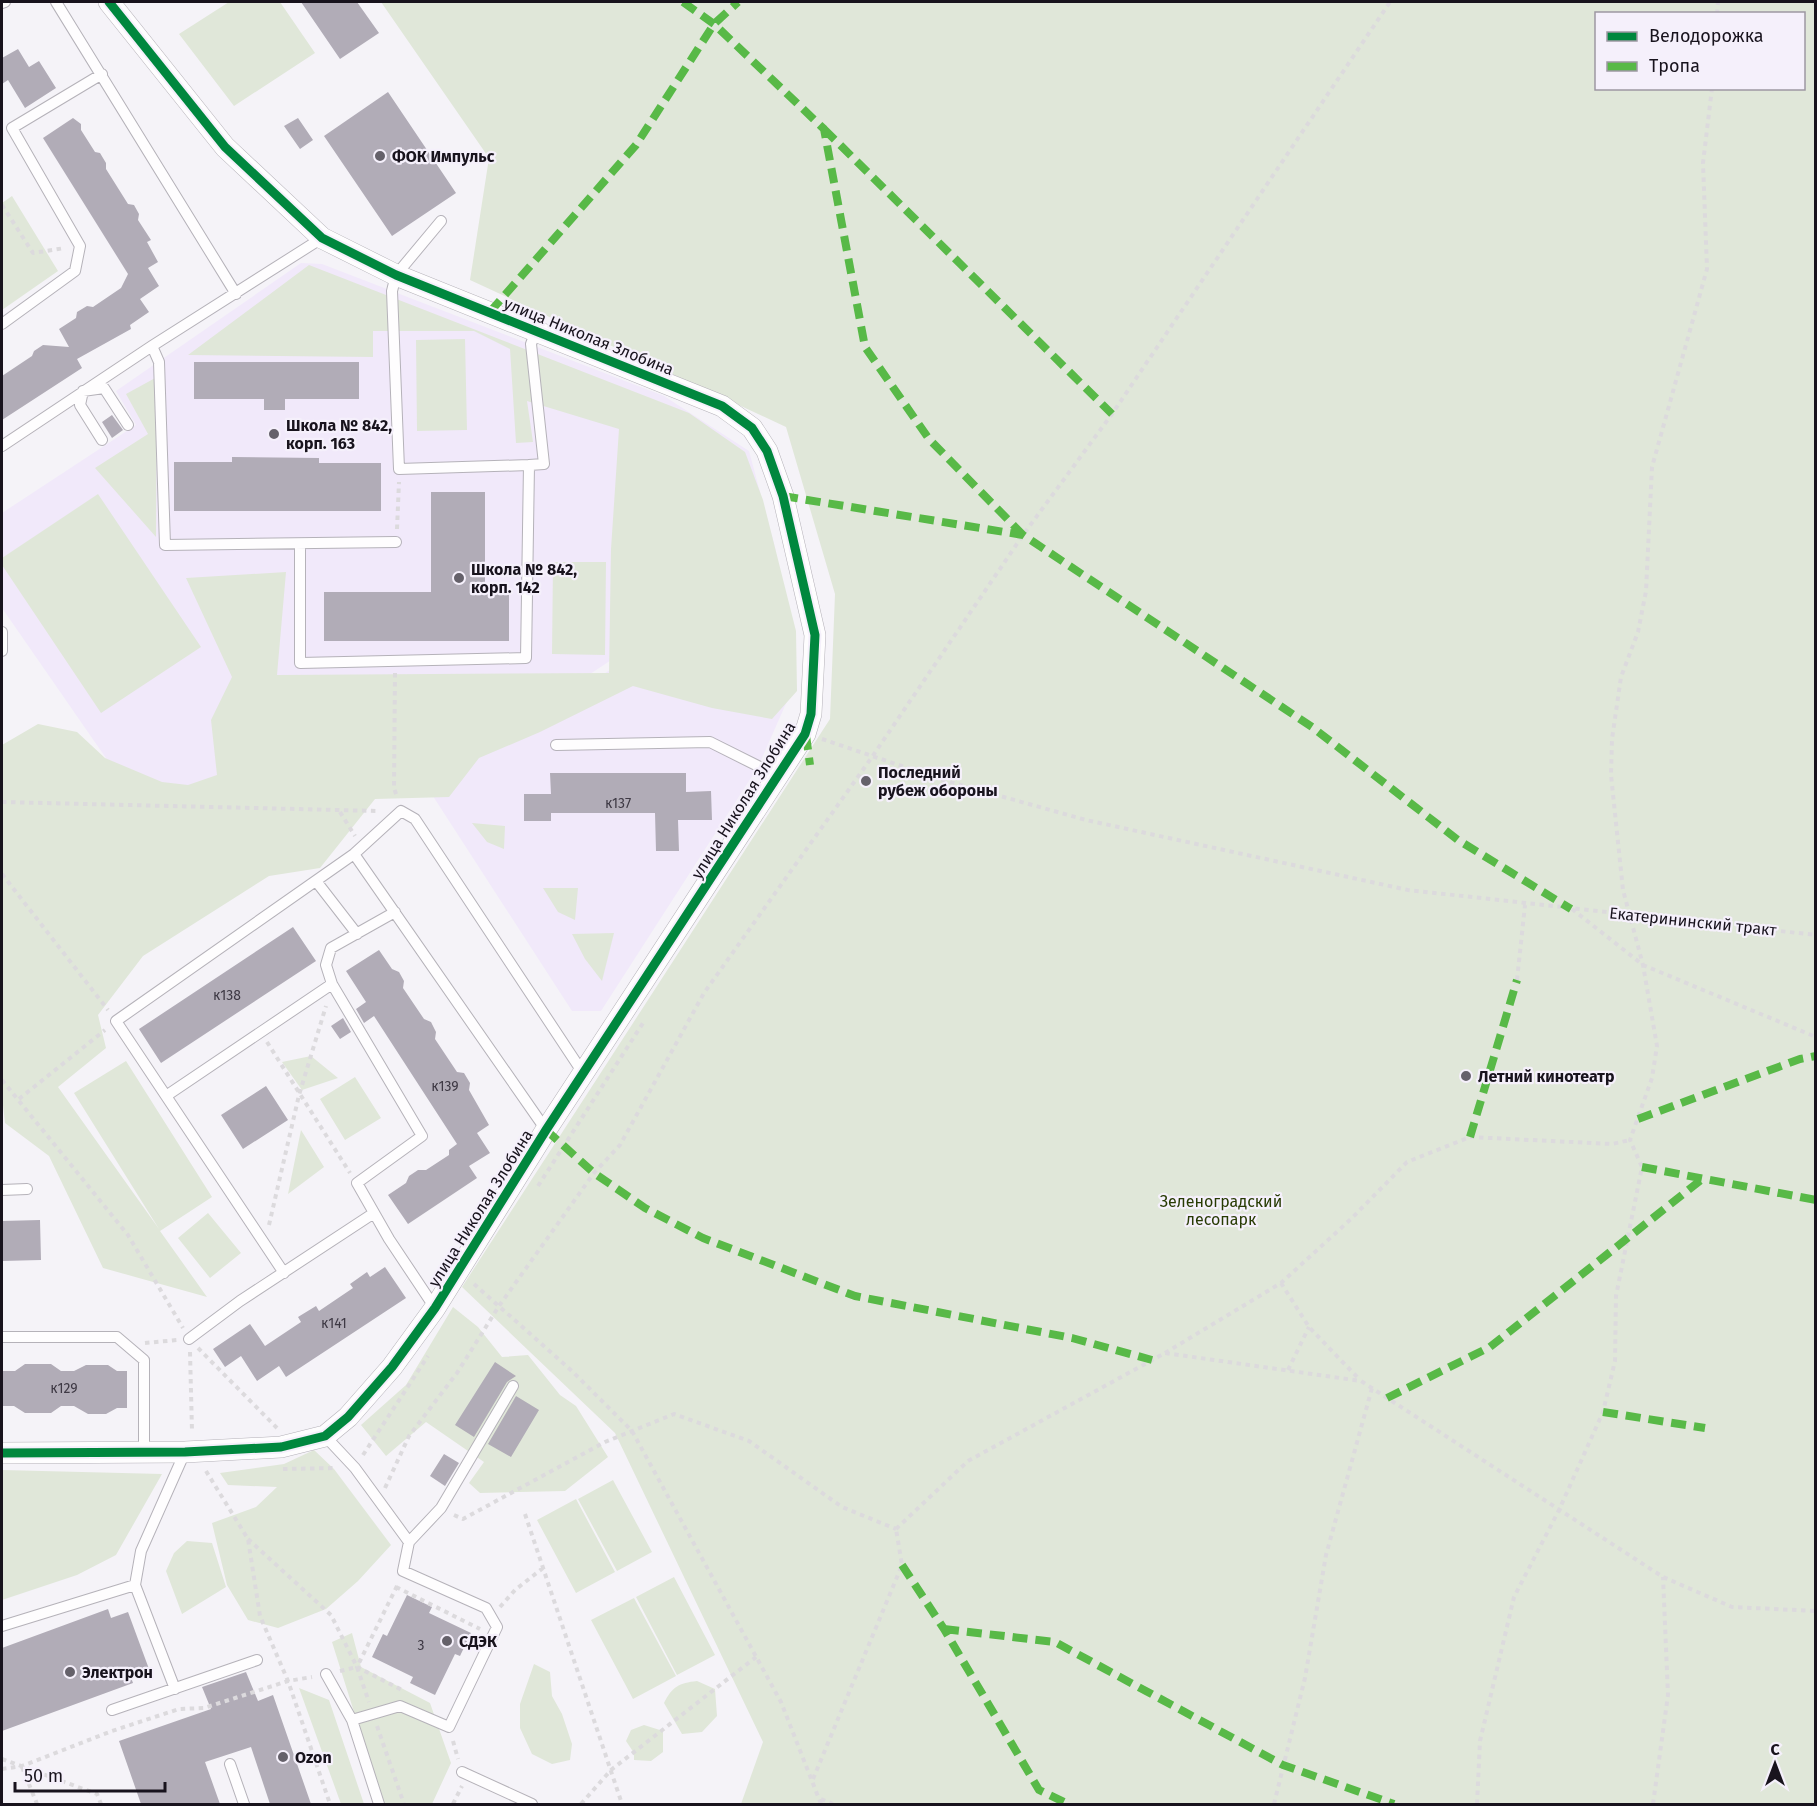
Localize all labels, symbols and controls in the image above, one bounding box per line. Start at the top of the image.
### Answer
legend [1595,12,1805,90]
text: Велодорожка [1649,25,1764,47]
text: Тропа [1649,55,1700,77]
place label: ФОК Импульс [392,147,495,166]
marker: ФОК Импульс [373,149,387,163]
street label: улица Николая Злобина [501,294,677,379]
place label: Школа № 842, корп. 163 [286,416,392,453]
marker: Школа № 842, корп. 163 [267,427,281,441]
place label: Школа № 842, корп. 142 [471,560,577,597]
marker: Школа № 842, корп. 142 [452,571,466,585]
street label: улица Николая Злобина [687,718,800,882]
place label: Последний рубеж обороны [878,763,998,800]
marker: Последний рубеж обороны [859,774,873,788]
house number: к137 [605,795,631,812]
street label: Екатерининский тракт [1608,903,1778,940]
house number: к138 [213,987,241,1004]
place label: Летний кинотеатр [1478,1067,1614,1086]
marker: Летний кинотеатр [1459,1069,1473,1083]
house number: к139 [431,1078,459,1095]
street label: улица Николая Злобина [424,1126,537,1290]
park label: Зеленоградский лесопарк [1160,1192,1282,1229]
house number: к141 [321,1315,347,1332]
house number: к129 [50,1380,78,1397]
place label: СДЭК [459,1632,498,1651]
marker: СДЭК [440,1634,454,1648]
house number: 3 [418,1637,425,1654]
place label: Электрон [82,1663,153,1682]
marker: Электрон [63,1665,77,1679]
north arrow [1745,1734,1805,1794]
text: С [1770,1740,1780,1759]
place label: Ozon [295,1748,332,1767]
marker: Ozon [276,1750,290,1764]
scale bar [15,1755,165,1793]
text: 50 m [24,1765,63,1787]

